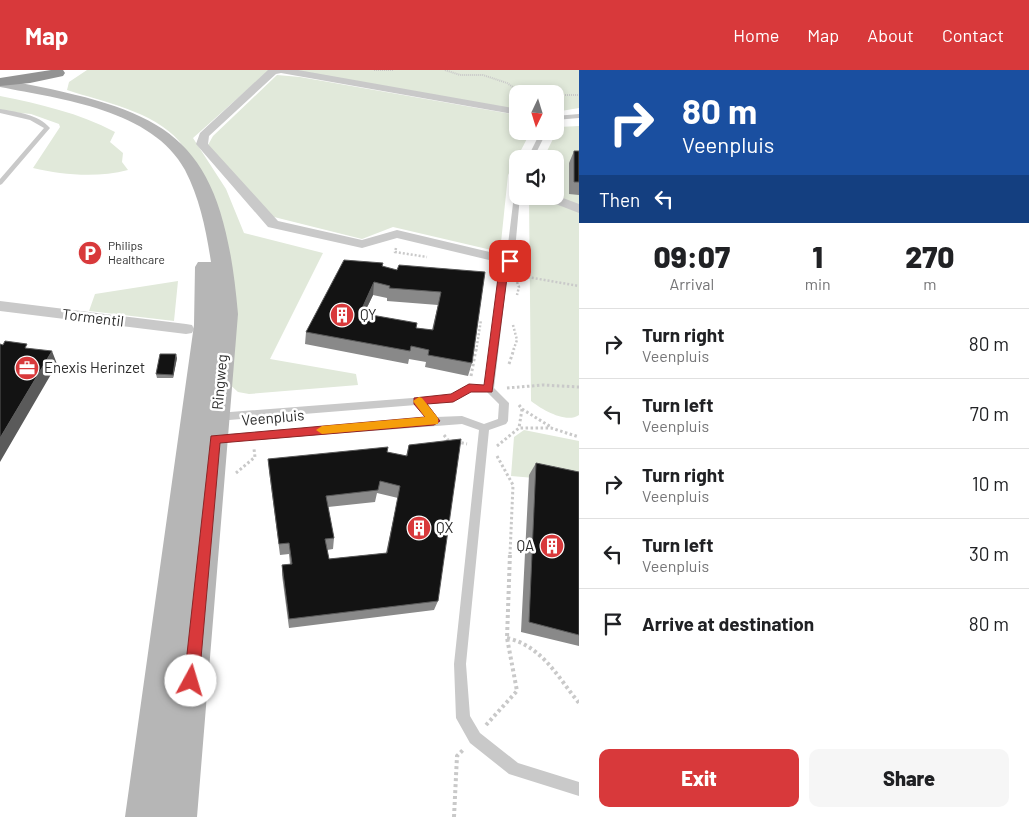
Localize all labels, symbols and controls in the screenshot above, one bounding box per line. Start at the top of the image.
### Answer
text: Map [25,21,68,50]
text: Home [733,24,779,46]
text: Map [807,24,839,46]
text: About [867,24,914,46]
text: Contact [942,24,1004,46]
north arrow [509,85,564,140]
map controls [509,85,564,205]
text: 80 m [682,89,757,131]
icon: right [599,90,664,155]
text: Veenpluis [682,131,774,157]
button: sound [509,150,564,205]
icon: left [650,185,678,213]
text: Then [599,188,640,211]
place label: Philips Healthcare [108,238,165,266]
text: 09:07 [654,238,730,274]
text: 1 [812,238,823,274]
text: 270 [905,238,954,274]
parking icon: Philips Healthcare [77,240,103,266]
pin [489,240,531,282]
icon: arrive [496,247,524,275]
text: Arrival [669,274,714,293]
text: min [805,274,831,293]
text: m [923,274,936,293]
building icon: QY [329,302,355,328]
street label: Tormentil [61,304,125,330]
place label: QY [360,305,377,323]
text: Turn right [642,323,724,346]
icon: right [599,330,627,358]
text: 80 m [969,332,1009,355]
text: Veenpluis [642,346,709,365]
street label: Ringweg [208,353,230,410]
office icon: Enexis Herinzet [14,355,40,381]
place label: Enexis Herinzet [44,358,145,376]
text: Turn left [642,393,713,416]
icon: left [599,400,627,428]
text: 70 m [970,402,1009,425]
street label: Veenpluis [241,405,305,429]
text: Veenpluis [642,416,709,435]
text: Turn right [642,463,724,486]
icon: right [599,470,627,498]
text: 10 m [972,472,1009,495]
text: Veenpluis [642,486,709,505]
building icon: QX [406,515,432,541]
place label: QX [436,518,453,536]
building icon: QA [539,533,565,559]
text: Turn left [642,533,713,556]
place label: QA [516,536,534,554]
icon: left [599,540,627,568]
text: 30 m [969,542,1009,565]
text: Veenpluis [642,556,709,575]
icon: arrive [599,610,627,638]
text: Arrive at destination [642,612,814,635]
text: 80 m [969,612,1009,635]
position arrow [164,654,216,706]
button: Exit [599,749,799,807]
button: Share [809,749,1009,807]

